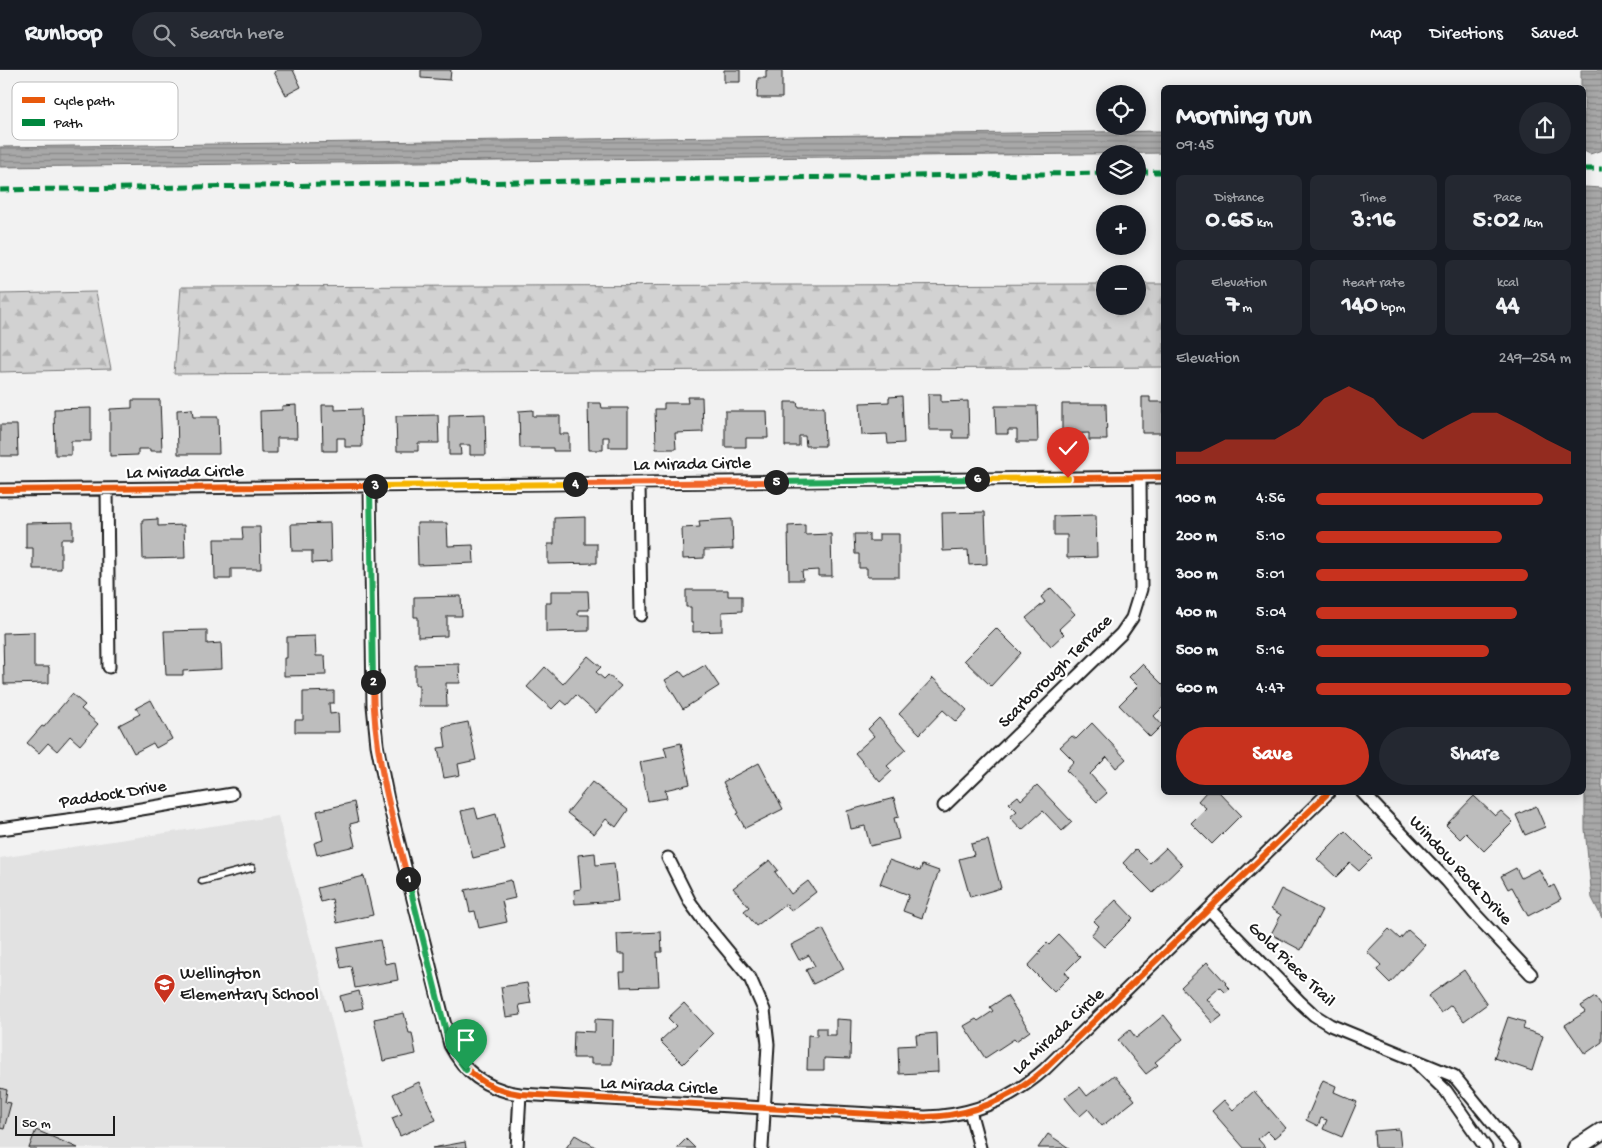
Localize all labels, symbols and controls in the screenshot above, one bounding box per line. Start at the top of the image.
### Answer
search box [132,12,482,57]
text: Runloop [25,20,102,49]
icon: search [150,21,178,49]
text: Search here [190,23,284,46]
text: Map [1370,24,1402,45]
text: Directions [1430,24,1503,45]
text: Saved [1531,24,1577,45]
legend [12,82,178,140]
map controls [1096,85,1146,315]
button: locate [1096,85,1146,135]
text: Cycle path [54,94,115,111]
text: Morning run [1176,101,1311,134]
button: share [1519,102,1571,154]
text: Path [53,116,83,133]
text: 09:45 [1176,137,1214,156]
button: layers [1096,145,1146,195]
text: Distance [1214,190,1264,207]
text: Time [1361,190,1386,207]
text: Pace [1494,190,1522,207]
button: + [1096,205,1146,255]
text: 0.65 [1205,207,1253,236]
text: 3:16 [1352,207,1395,236]
text: 5:02 [1473,207,1520,236]
text: km [1253,215,1273,232]
text: /km [1520,215,1543,232]
button: − [1096,265,1146,315]
text: Elevation [1211,275,1267,292]
text: Heart rate [1342,275,1405,292]
text: kcal [1497,275,1519,292]
text: 7 [1226,292,1239,321]
text: 140 [1342,292,1378,321]
text: 44 [1496,292,1520,321]
text: m [1239,300,1252,317]
text: bpm [1378,300,1405,317]
text: Elevation [1176,350,1240,369]
text: 249–254 m [1499,350,1571,369]
pin [1047,427,1089,478]
icon: check [1054,434,1082,462]
street label: La Mirada Circle [633,453,752,477]
street label: La Mirada Circle [126,461,245,485]
pin: 6 [964,466,990,492]
pin: 5 [764,470,788,494]
text: 6 [974,471,981,488]
pin: 4 [562,472,588,496]
pin: 3 [362,474,388,498]
text: 5 [773,474,780,491]
text: 4 [572,476,579,493]
text: 3 [372,478,379,495]
text: 100 m [1176,490,1216,509]
text: 4:56 [1256,490,1285,509]
text: 200 m [1176,528,1217,547]
text: 5:10 [1256,528,1285,547]
text: 300 m [1176,566,1218,585]
text: 5:01 [1256,566,1285,585]
text: 400 m [1176,604,1217,623]
text: 5:04 [1256,604,1286,623]
street label: Scarborough Terrace [995,610,1118,733]
text: 500 m [1176,642,1218,661]
text: 5:16 [1256,642,1284,661]
pin: 2 [360,670,386,694]
text: 2 [370,674,377,691]
text: 600 m [1176,680,1217,699]
text: 4:47 [1256,680,1284,699]
button: Save [1176,727,1369,785]
button: Share [1379,727,1571,785]
street label: Paddock Drive [57,776,169,814]
street label: Window Rock Drive [1404,812,1517,931]
pin: 1 [396,866,420,892]
text: 1 [406,871,411,888]
street label: Gold Piece Trail [1243,918,1339,1012]
place label: Wellington Elementary School [180,964,319,1006]
school or university icon: Wellington Elementary School [152,972,176,1003]
street label: La Mirada Circle [1009,984,1110,1080]
pin [445,1019,487,1070]
icon: arrive [452,1026,480,1054]
street label: La Mirada Circle [600,1073,719,1101]
scale bar [15,1113,115,1136]
text: 50 m [22,1116,51,1133]

